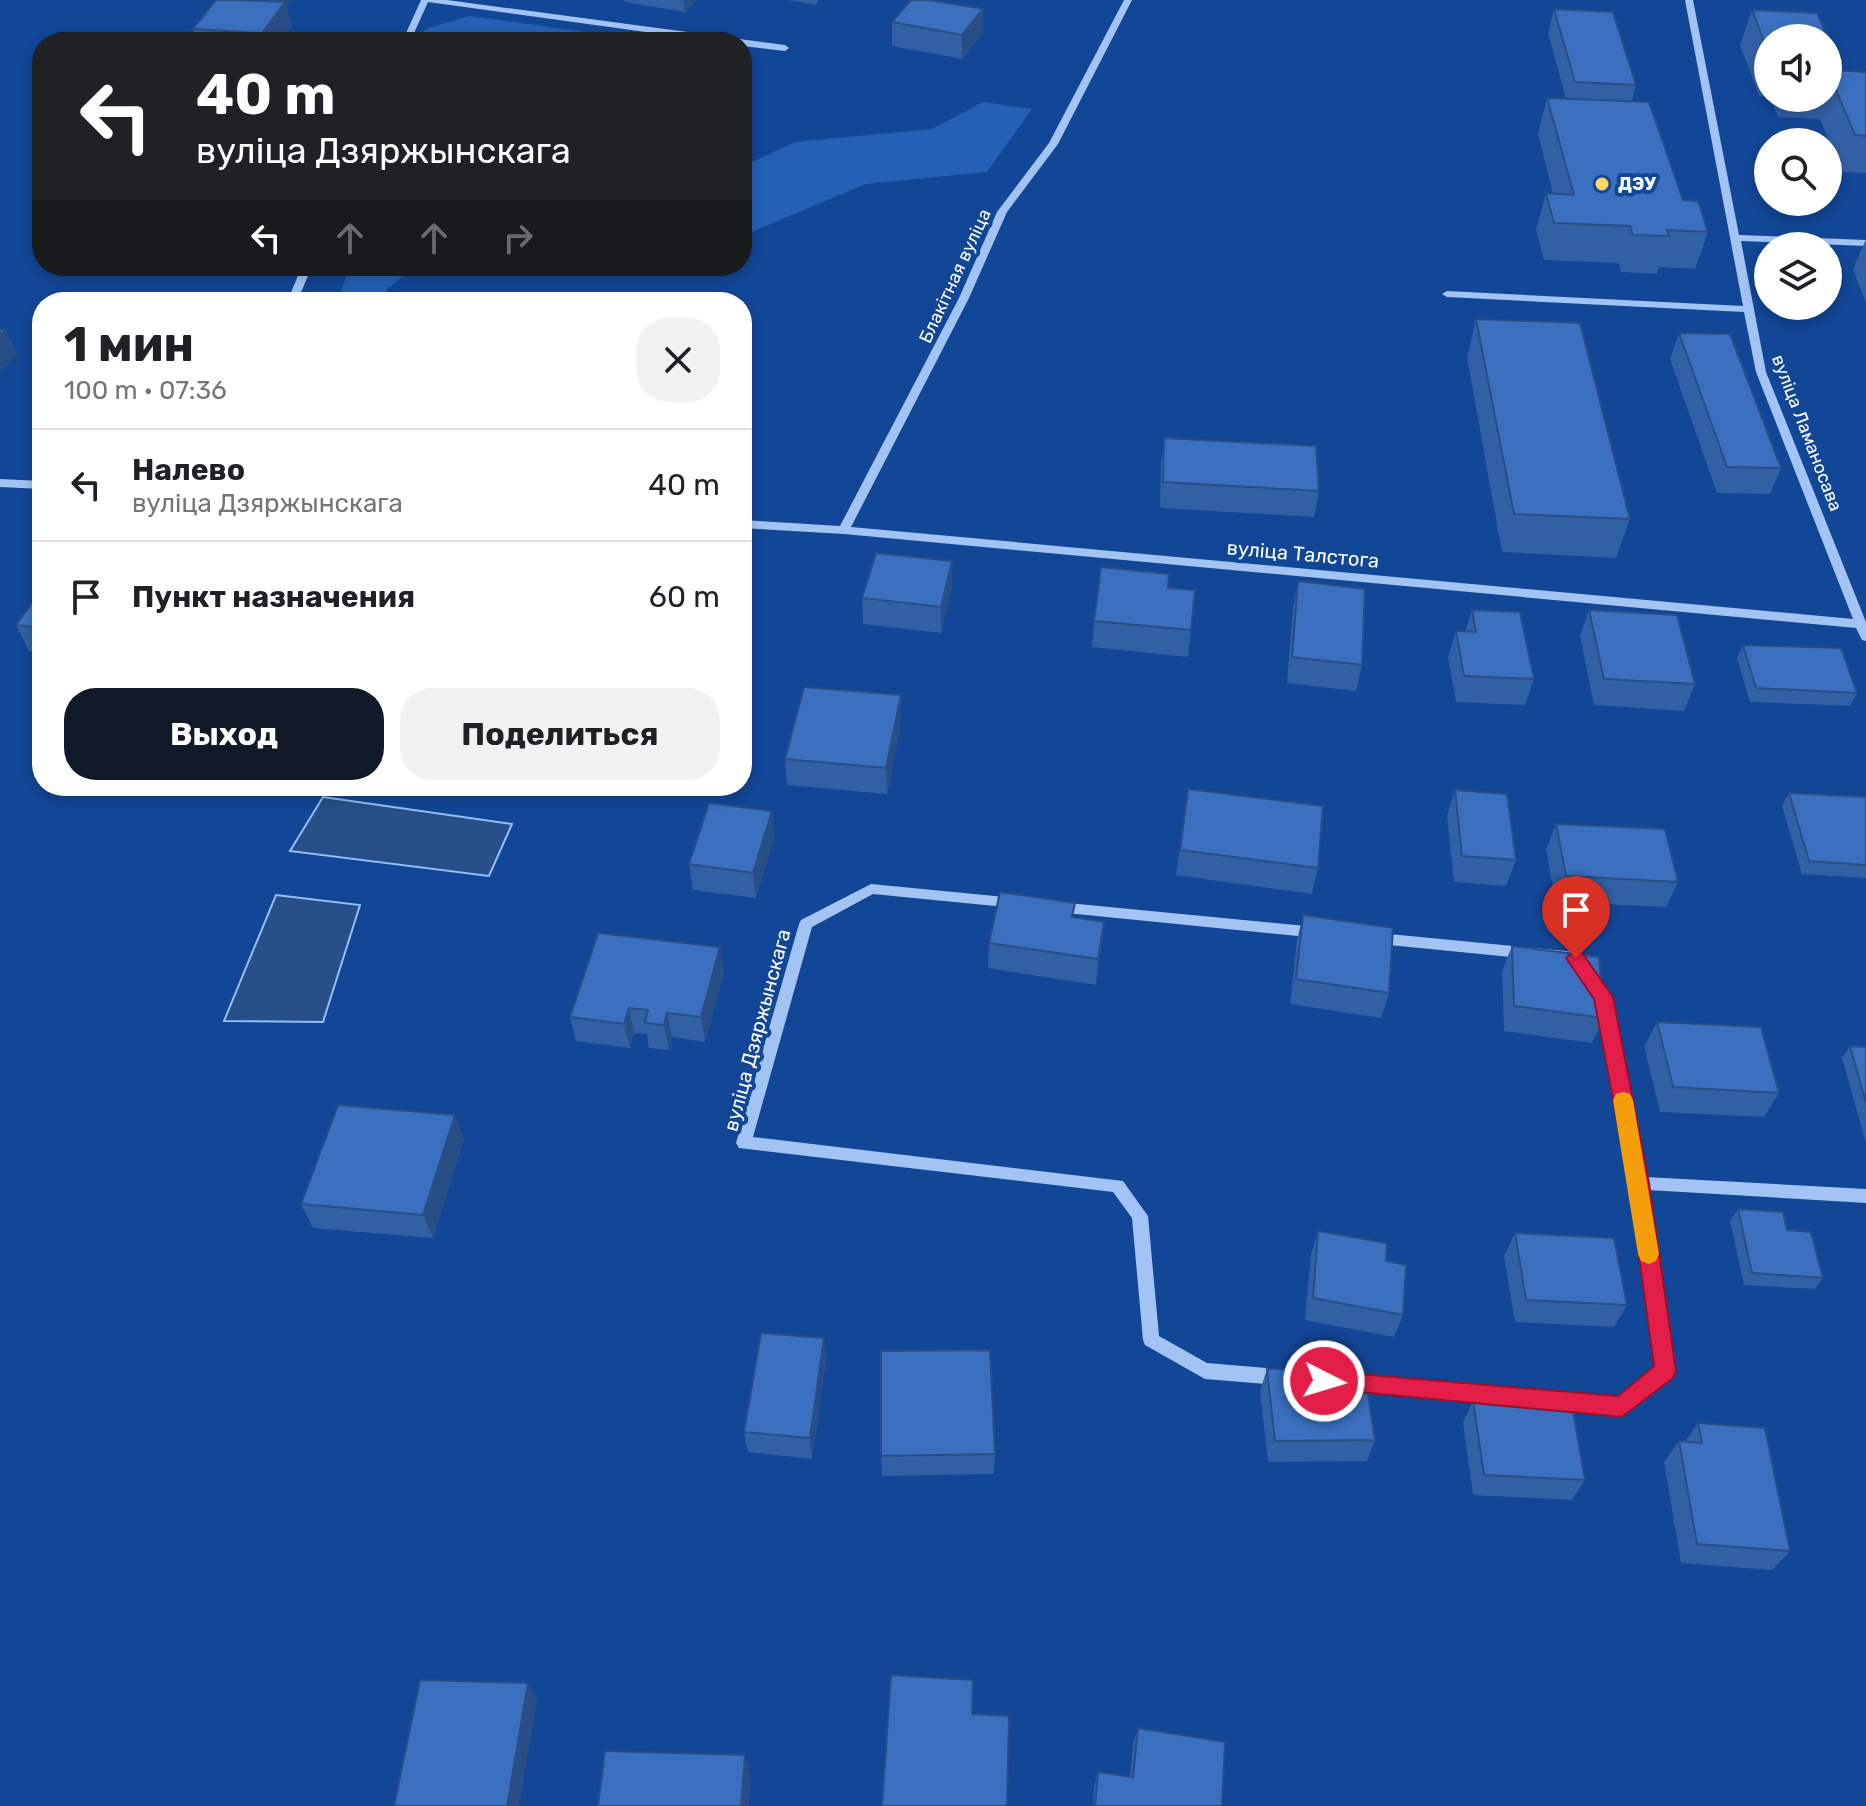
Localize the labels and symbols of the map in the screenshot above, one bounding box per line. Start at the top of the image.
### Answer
place label: ДЭУ [1618,173,1656,195]
marker: ДЭУ [1593,175,1611,193]
street label: Блакітная вуліца [914,205,996,347]
street label: вуліца Ламаносава [1767,352,1847,514]
street label: вуліца Талстога [1226,535,1380,573]
pin [1542,876,1610,958]
street label: вуліца Дзяржынскага [718,926,796,1134]
position arrow [1282,1339,1366,1423]

